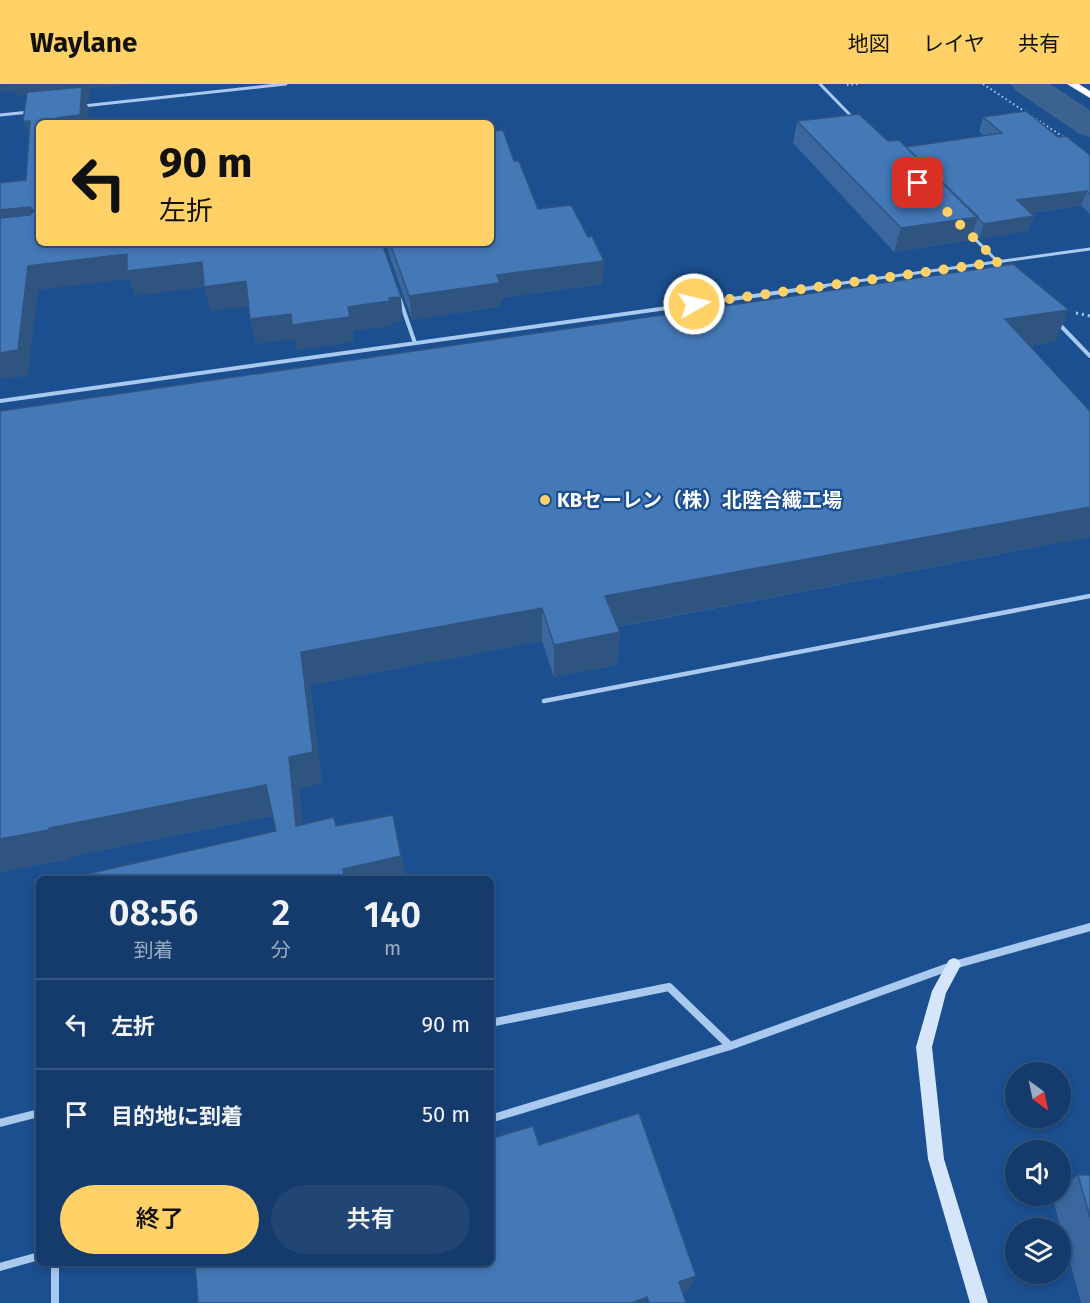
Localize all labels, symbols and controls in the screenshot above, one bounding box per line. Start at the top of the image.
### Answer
text: Waylane [30,26,137,59]
text: 地図 [848,31,890,57]
text: レイヤ [923,31,985,57]
text: 共有 [1018,31,1060,57]
text: 90 m [159,138,253,188]
icon: left [60,144,138,222]
pin [892,157,943,208]
icon: arrive [901,166,934,199]
text: 左折 [159,195,213,227]
position arrow [662,272,726,336]
place label: KBセーレン（株）北陸合繊工場 [557,488,842,512]
marker: KBセーレン（株）北陸合繊工場 [538,493,552,507]
text: 08:56 [109,891,198,935]
text: 2 [272,891,290,935]
text: 140 [364,893,421,937]
text: m [384,936,401,960]
text: 到着 [134,938,174,962]
text: 分 [271,938,291,962]
icon: left [60,1008,93,1041]
text: 90 m [421,1011,470,1038]
text: 左折 [111,1013,155,1040]
north arrow [1005,1062,1071,1128]
map controls [1005,1062,1071,1284]
icon: arrive [60,1098,93,1131]
text: 50 m [422,1101,470,1128]
text: 目的地に到着 [111,1103,243,1130]
button: sound [1005,1140,1071,1206]
button: 終了 [60,1185,259,1254]
button: 共有 [271,1185,470,1254]
button: layers [1005,1218,1071,1284]

